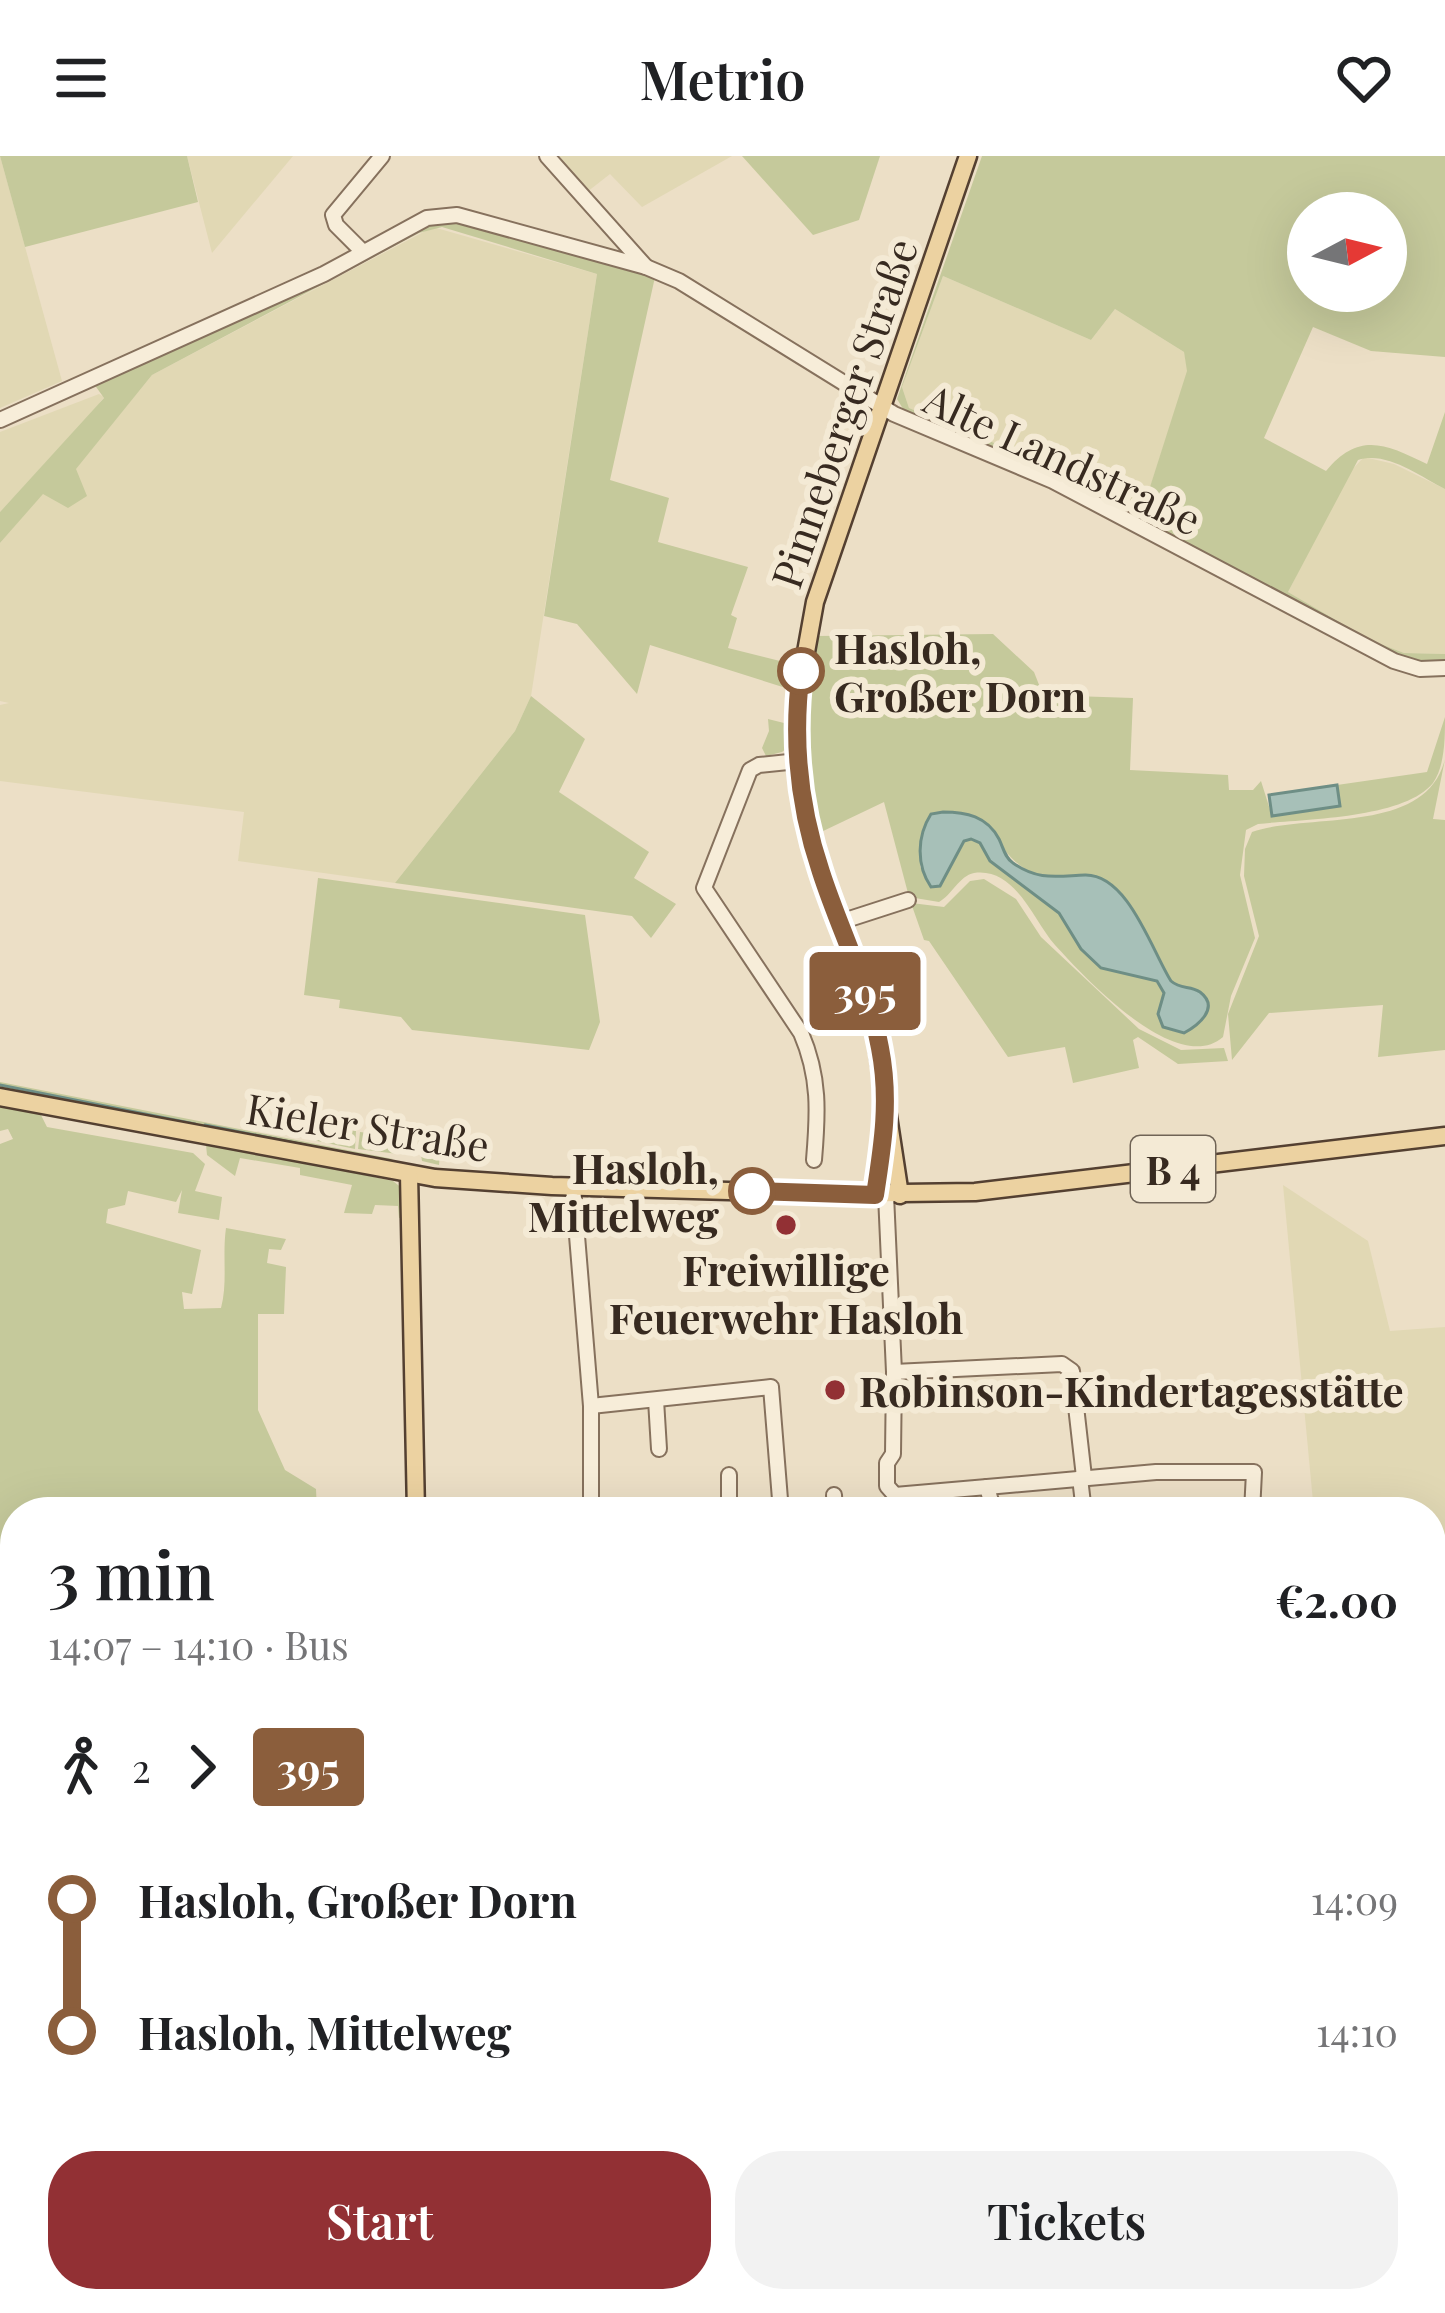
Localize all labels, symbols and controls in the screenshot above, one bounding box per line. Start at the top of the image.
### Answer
text: Metrio [640,42,805,114]
icon: menu [48,45,114,111]
icon: heart [1331,45,1397,111]
north arrow [1287,192,1407,312]
map controls [1287,192,1407,312]
street label: Pinneberger Straße [757,231,929,595]
street label: Alte Landstraße [915,369,1210,547]
place label: Hasloh, Großer Dorn [834,619,1087,723]
marker: Hasloh, Großer Dorn [779,649,823,693]
line badge: 395 [796,952,934,1030]
text: 395 [833,963,897,1019]
street label: Kieler Straße [243,1079,493,1173]
road number: B 4 [1131,1136,1215,1202]
place label: Hasloh, Mittelweg [528,1139,720,1243]
marker: Hasloh, Mittelweg [730,1169,774,1213]
marker: Freiwillige Feuerwehr Hasloh [773,1212,799,1238]
place label: Freiwillige Feuerwehr Hasloh [609,1241,964,1345]
place label: Robinson-Kindertagesstätte [859,1362,1404,1418]
marker: Robinson-Kindertagesstätte [822,1377,848,1403]
text: 3 min [48,1529,215,1617]
text: €2.00 [1276,1569,1398,1629]
text: 14:07 – 14:10 · Bus [48,1618,349,1670]
icon: walk [48,1734,114,1800]
icon: forward [169,1734,235,1800]
text: 395 [277,1739,340,1795]
text: 2 [132,1741,151,1793]
text: Hasloh, Großer Dorn [138,1869,577,1929]
text: 14:09 [1311,1873,1398,1925]
text: Hasloh, Mittelweg [138,2001,512,2061]
text: 14:10 [1316,2005,1398,2057]
button: Start [48,2151,711,2289]
button: Tickets [735,2151,1398,2289]

